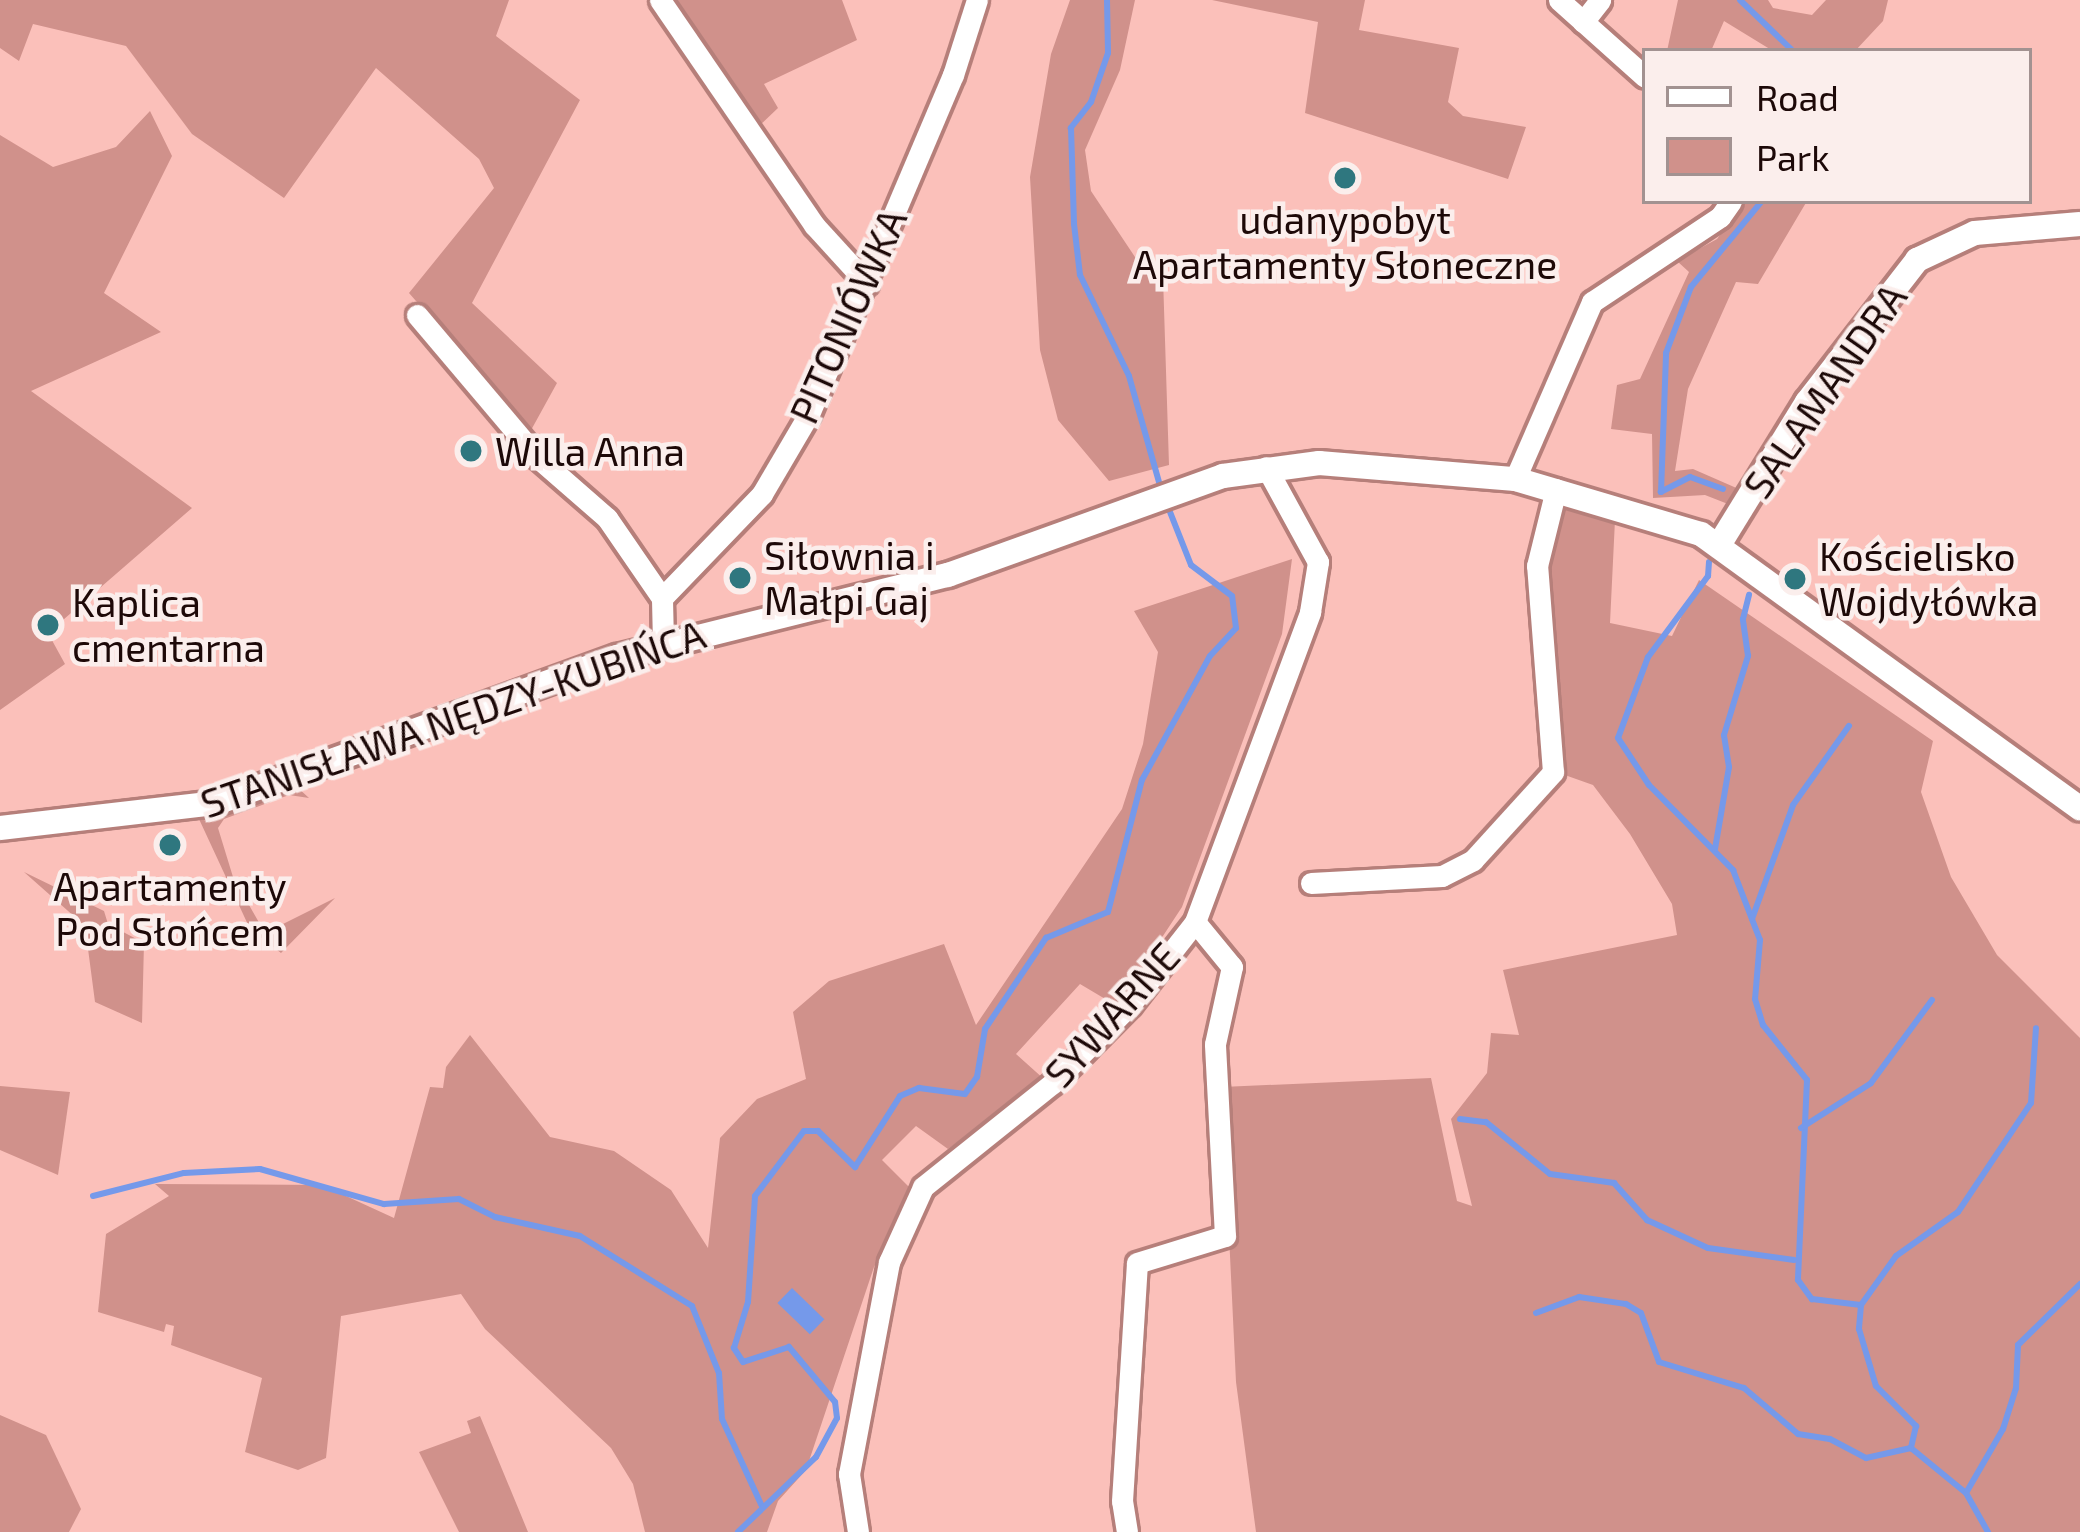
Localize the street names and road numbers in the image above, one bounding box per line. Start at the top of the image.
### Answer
street label: PITONIÓWKA [780,202,916,430]
street label: SALAMANDRA [1734,275,1916,507]
street label: STANISŁAWA NĘDZY-KUBIŃCA [194,610,712,828]
street label: SYWARNE [1035,933,1189,1097]

